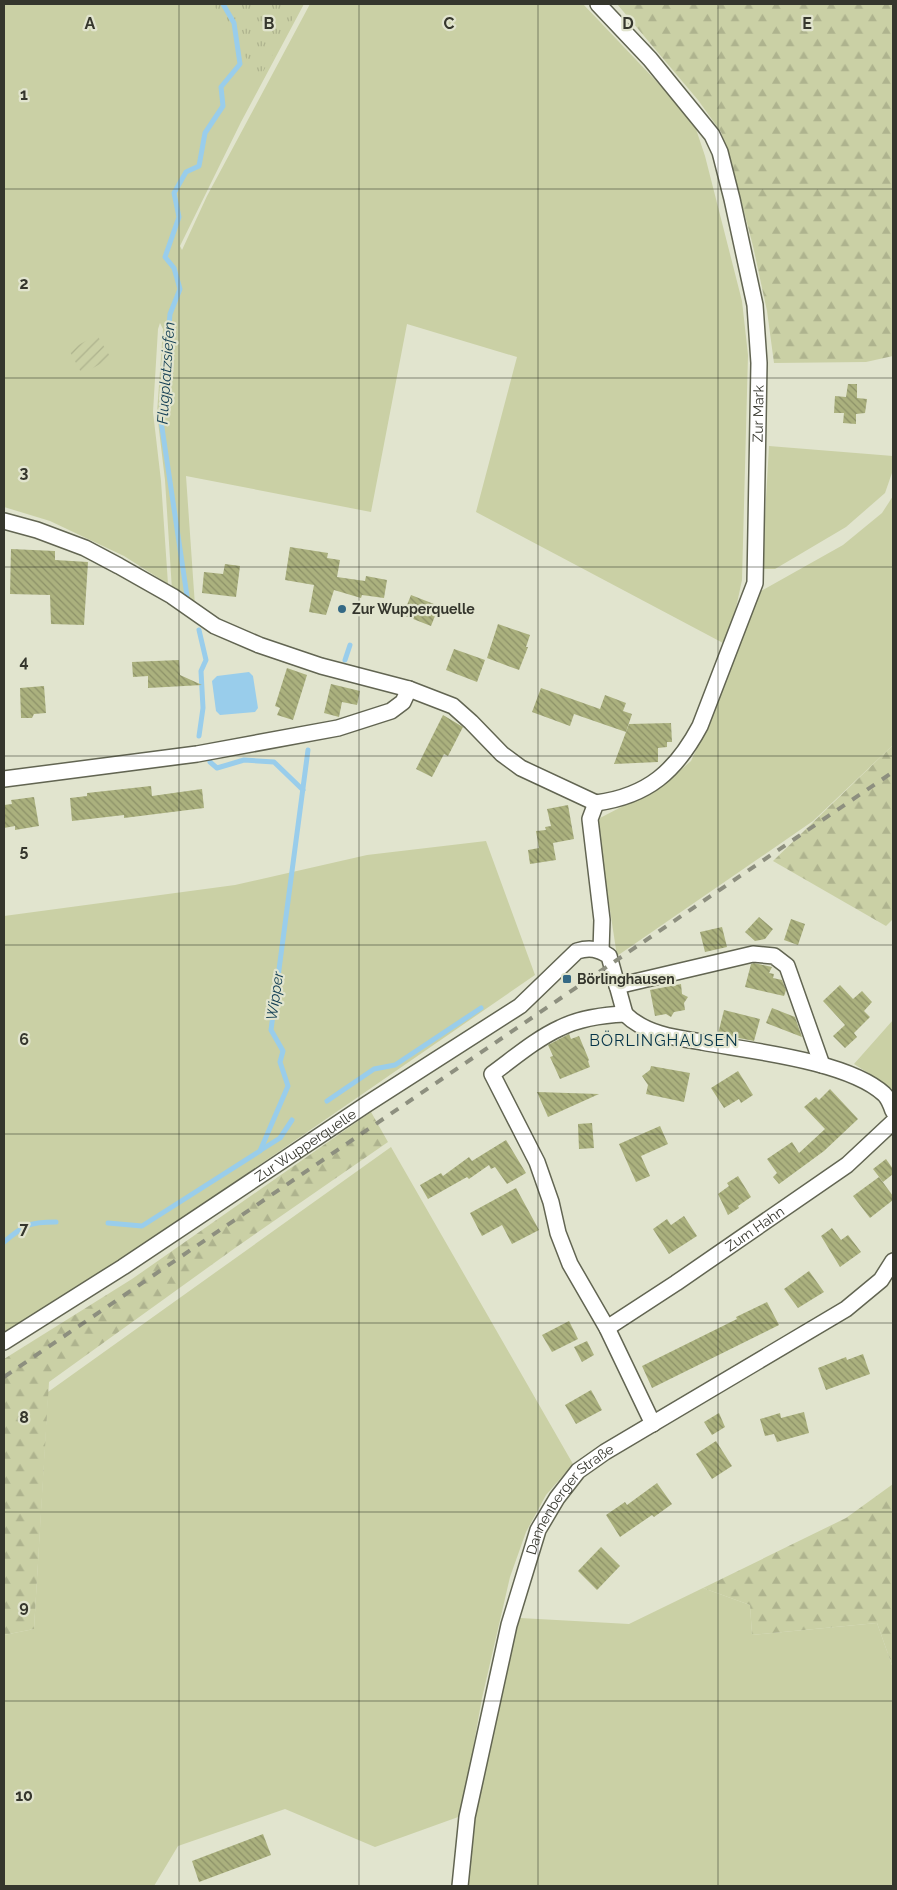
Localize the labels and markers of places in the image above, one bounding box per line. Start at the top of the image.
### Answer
place label: Zur Wupperquelle [352,601,475,617]
marker: Zur Wupperquelle [336,603,348,615]
place label: Börlinghausen [577,971,675,987]
marker: Börlinghausen [561,973,573,985]

